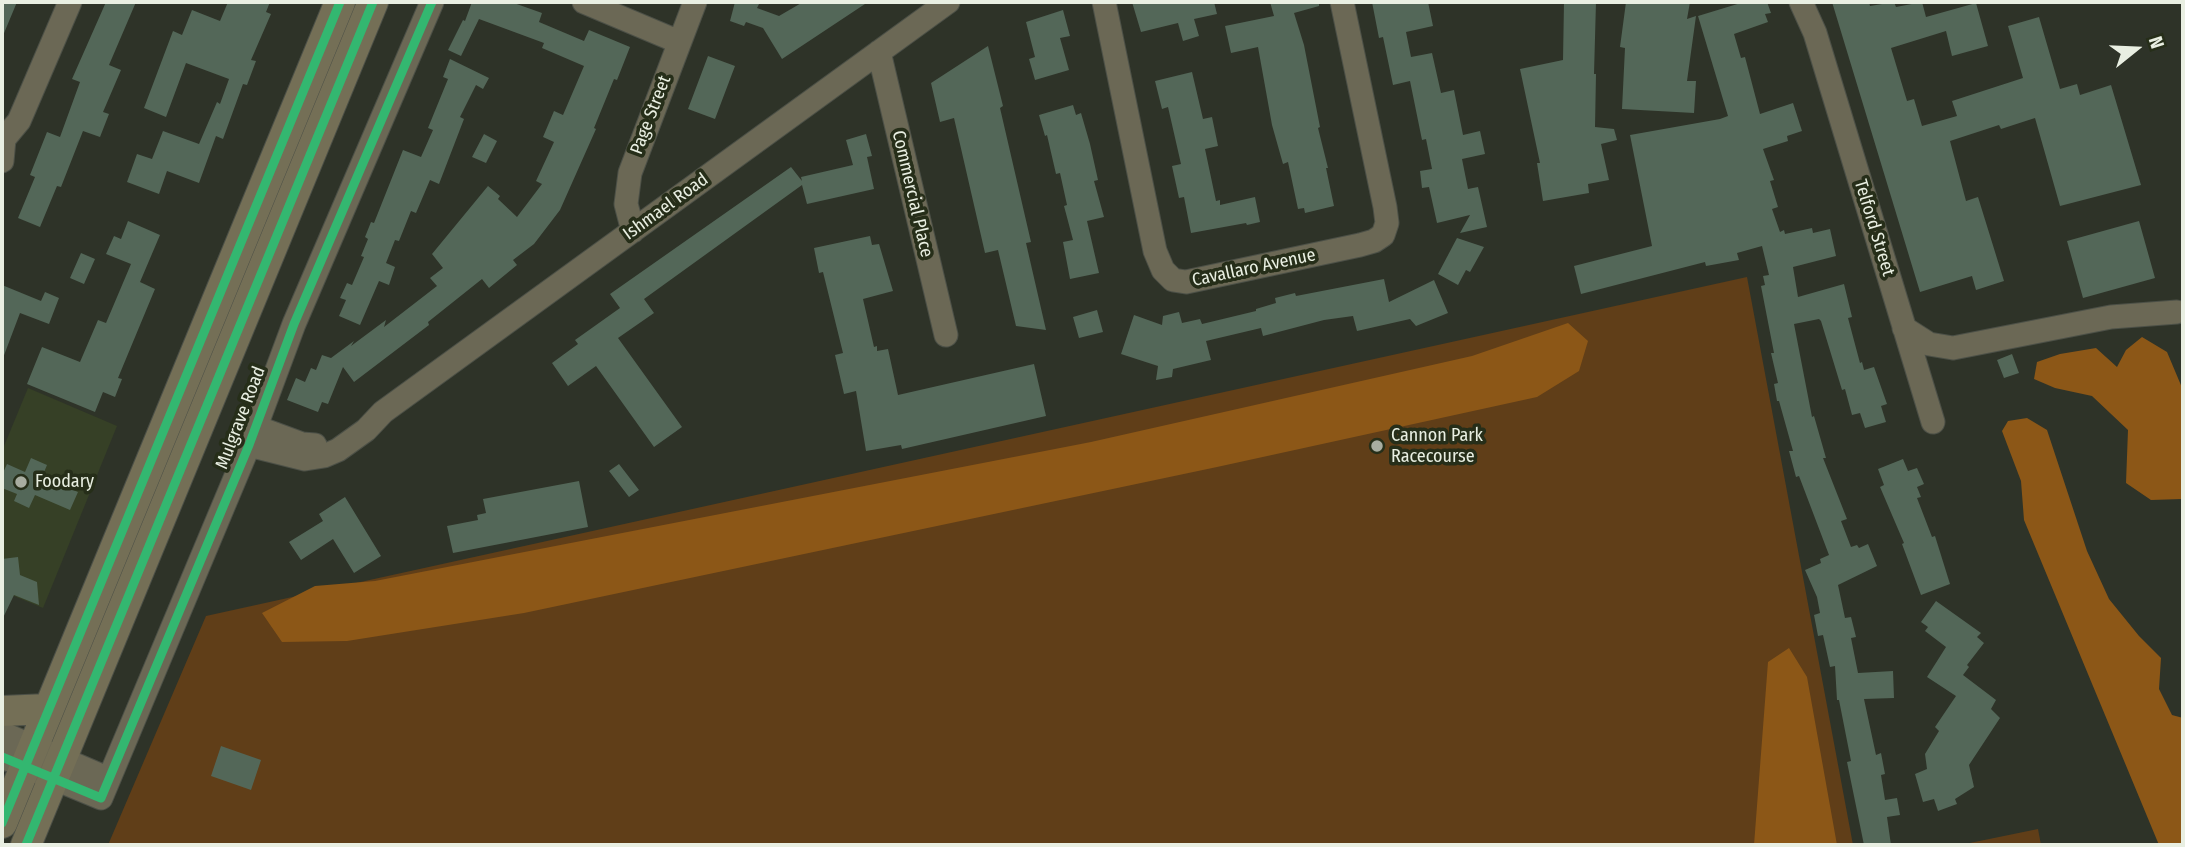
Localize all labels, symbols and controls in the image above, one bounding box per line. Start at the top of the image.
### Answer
north arrow [2101,14,2171,84]
text: N [2144,33,2169,51]
street label: Page Street [626,73,676,157]
street label: Commercial Place [887,129,937,259]
street label: Ishmael Road [619,169,713,245]
street label: Telford Street [1849,177,1899,279]
street label: Cavallaro Avenue [1190,244,1318,292]
street label: Mulgrave Road [212,364,270,472]
place label: Cannon Park Racecourse [1391,425,1483,467]
marker: Cannon Park Racecourse [1369,438,1385,454]
place label: Foodary [35,471,94,493]
marker: Foodary [13,474,29,490]

